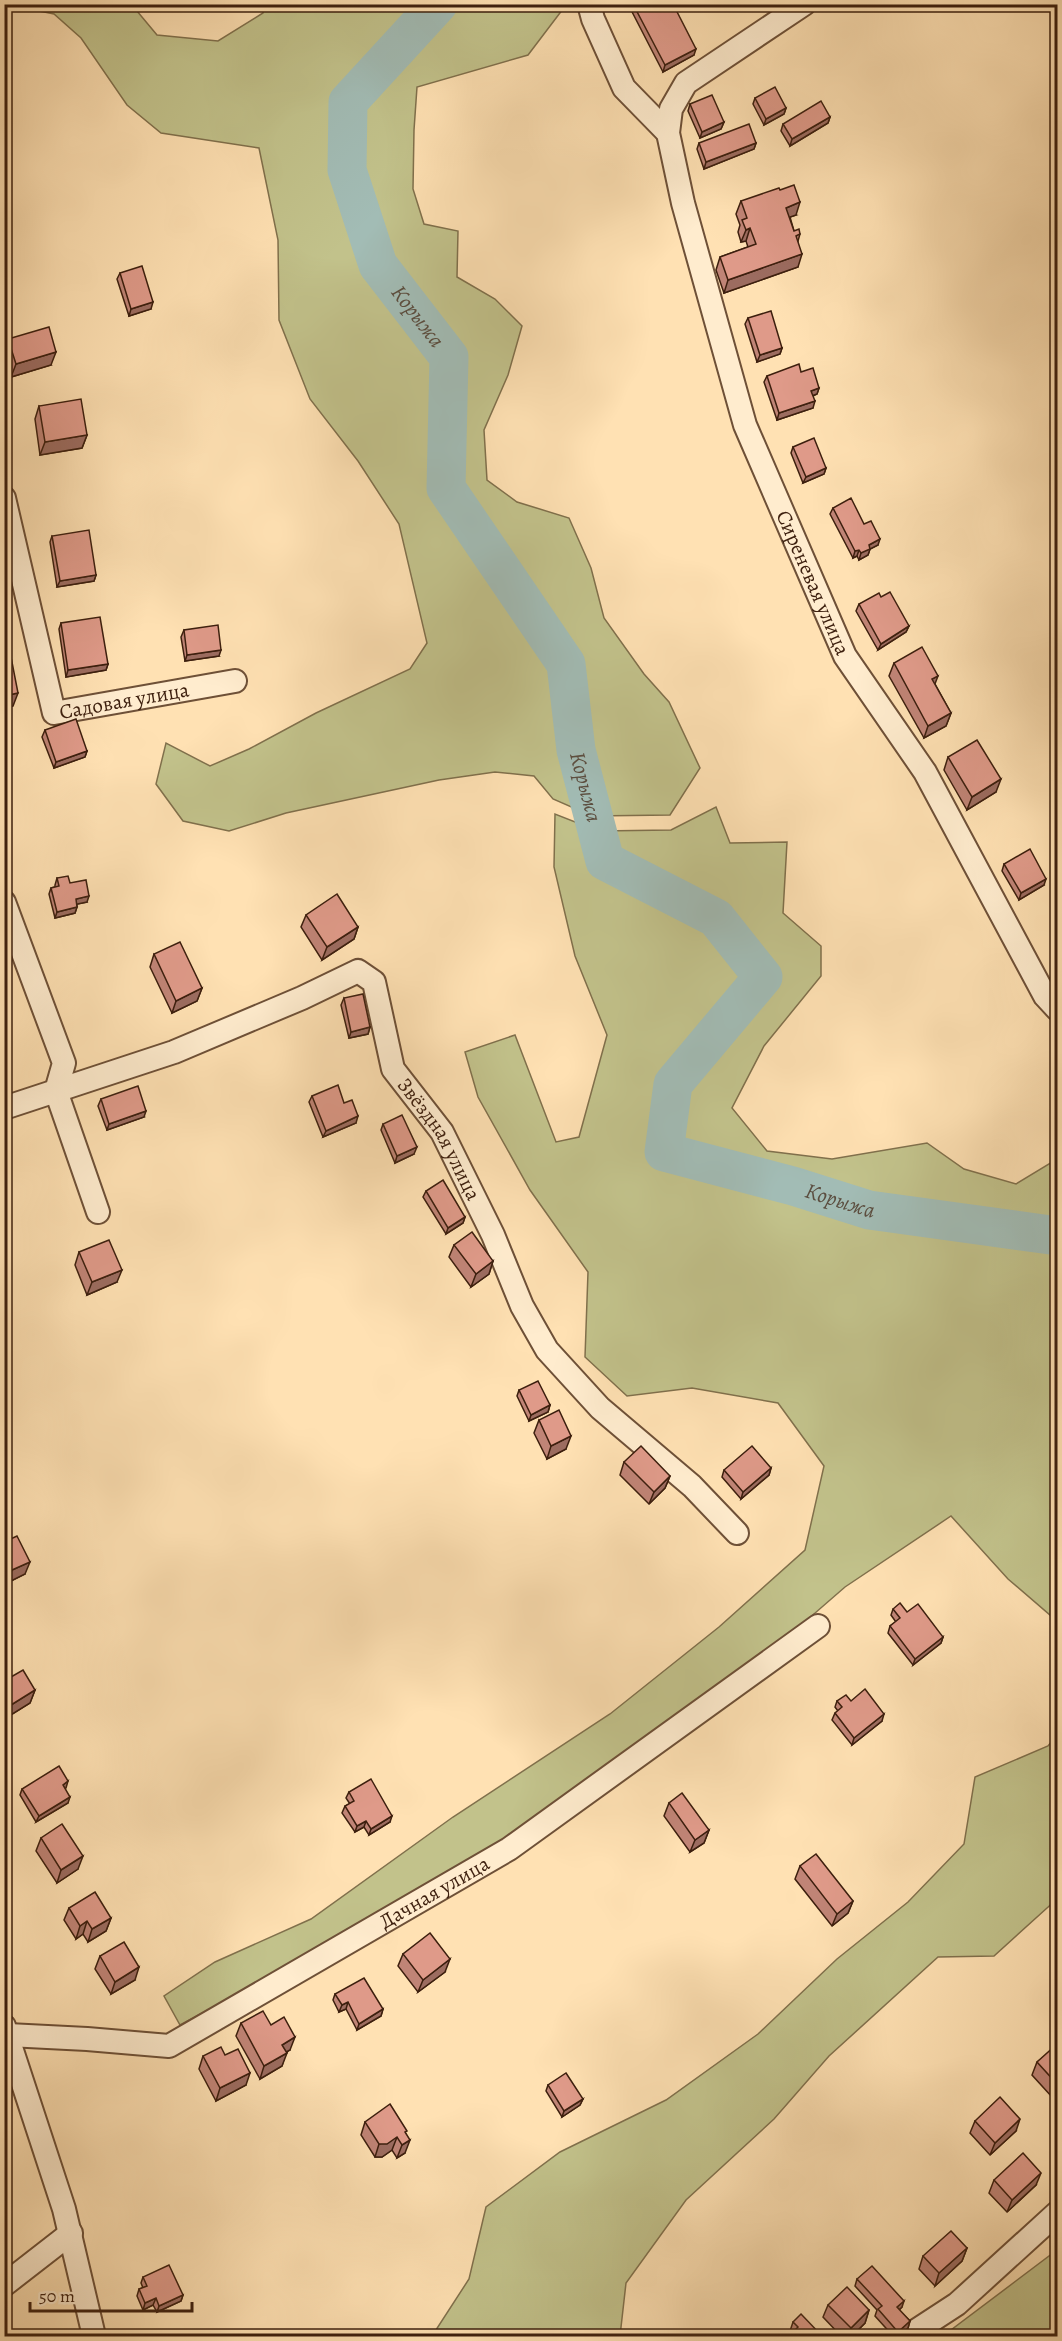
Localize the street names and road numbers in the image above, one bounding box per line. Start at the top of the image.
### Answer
street label: Сиреневая улица [770,506,857,660]
street label: Садовая улица [57,675,192,726]
street label: Звёздная улица [391,1072,488,1205]
street label: Дачная улица [374,1849,495,1935]

